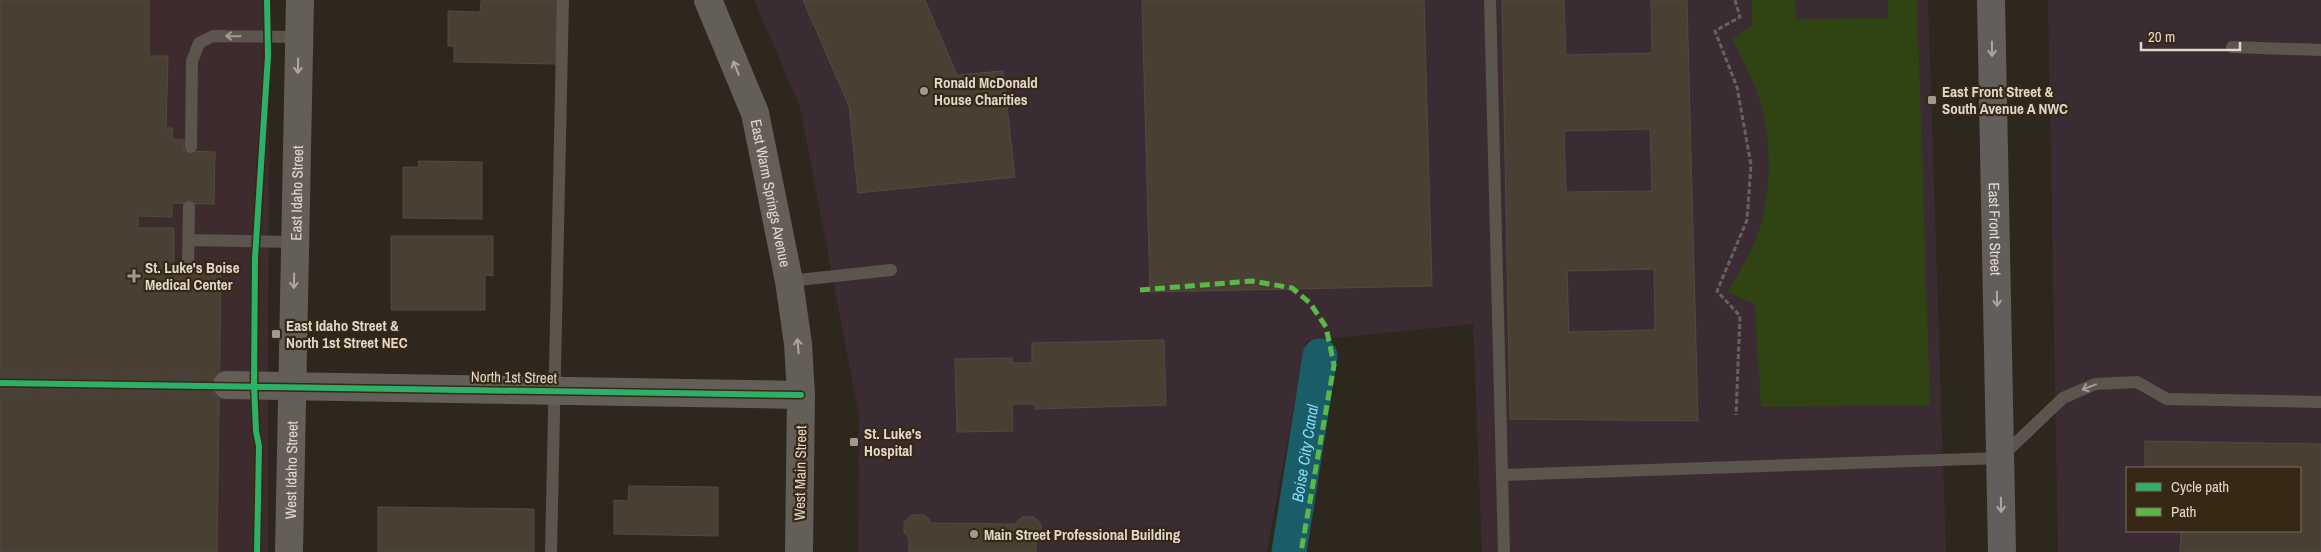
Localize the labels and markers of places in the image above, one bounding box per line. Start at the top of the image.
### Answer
place label: Ronald McDonald House Charities [934,72,1038,110]
place label: East Front Street & South Avenue A NWC [1942,81,2068,119]
marker: Ronald McDonald House Charities [918,85,930,97]
marker: East Front Street & South Avenue A NWC [1926,94,1938,106]
place label: St. Luke's Boise Medical Center [145,257,240,295]
marker: St. Luke's Boise Medical Center [127,269,141,283]
place label: East Idaho Street & North 1st Street NEC [286,315,408,353]
marker: East Idaho Street & North 1st Street NEC [270,328,282,340]
place label: St. Luke's Hospital [864,423,922,461]
marker: St. Luke's Hospital [848,436,860,448]
place label: Main Street Professional Building [984,524,1181,545]
marker: Main Street Professional Building [968,528,980,540]

